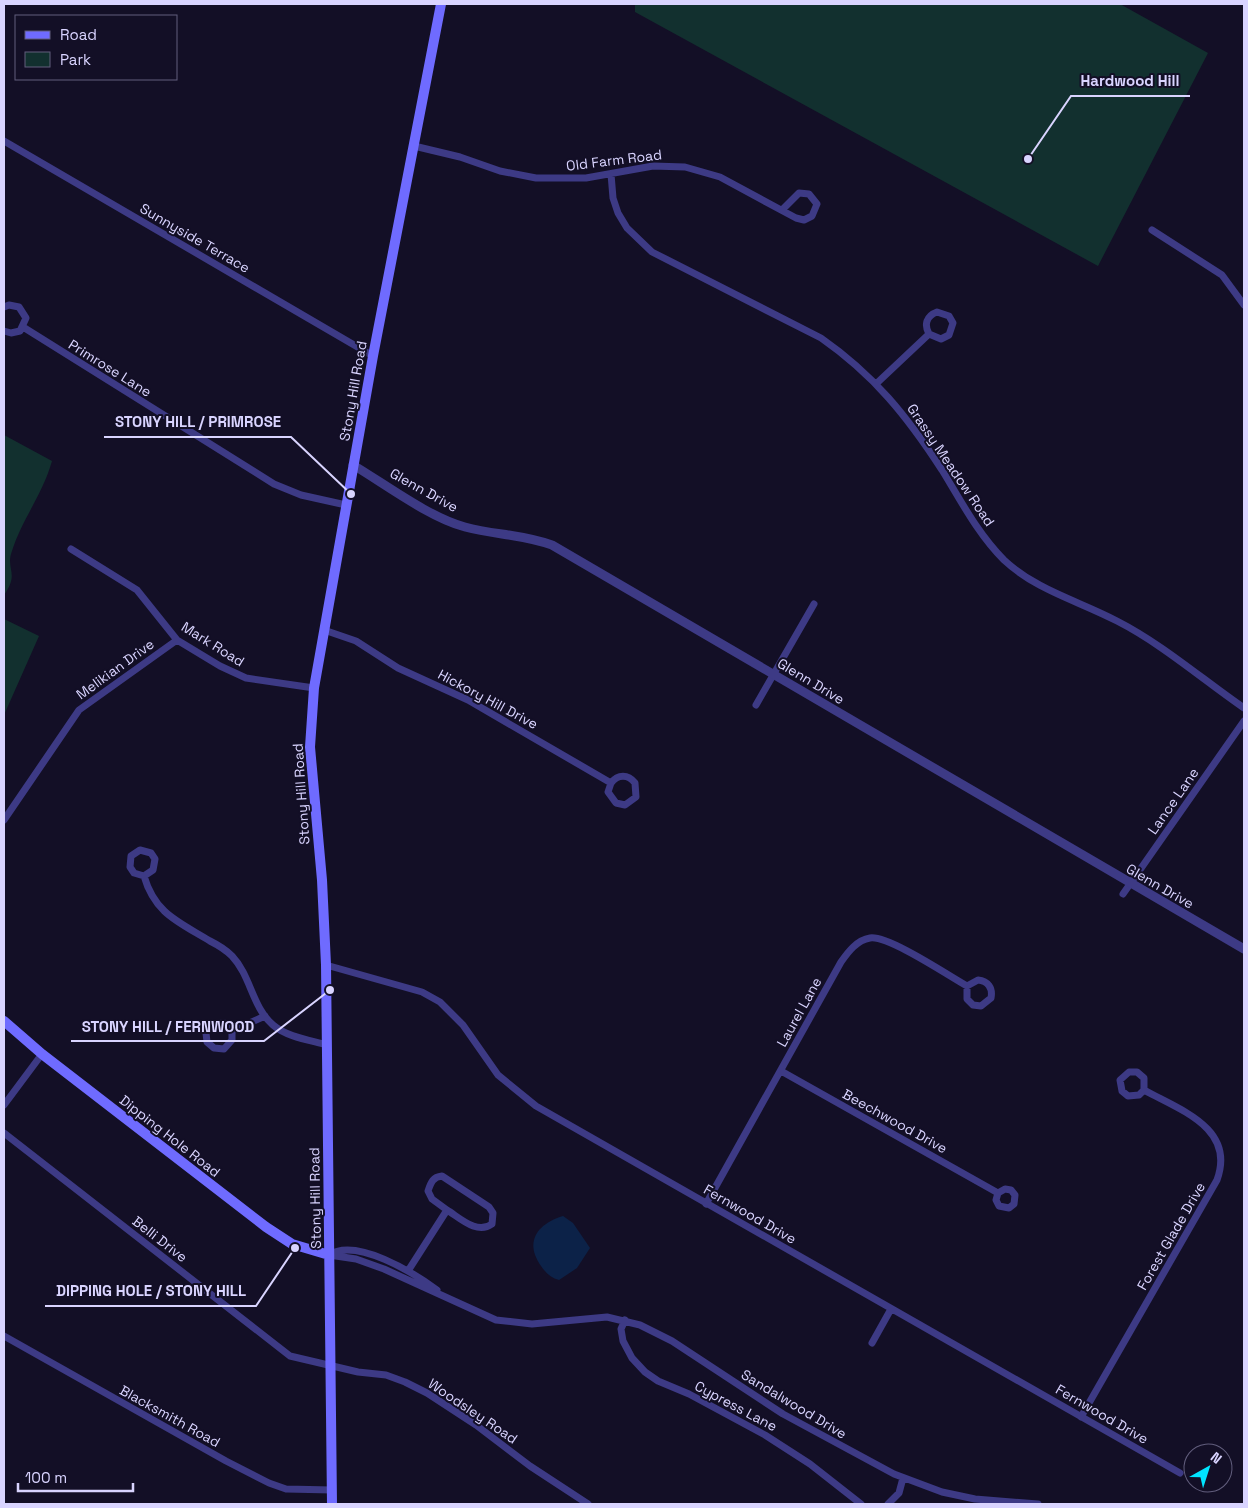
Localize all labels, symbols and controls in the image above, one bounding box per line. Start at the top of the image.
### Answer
legend [15,15,178,80]
text: Road [60,25,97,44]
text: Park [60,50,91,69]
callout: Hardwood Hill [1071,66,1190,96]
text: Hardwood Hill [1080,71,1180,90]
street label: Old Farm Road [565,145,663,175]
street label: Sunnyside Terrace [137,199,253,277]
street label: Primrose Lane [65,335,155,401]
street label: Stony Hill Road [335,339,371,443]
street label: Grassy Meadow Road [903,400,999,530]
callout: STONY HILL / PRIMROSE [104,407,291,437]
text: STONY HILL / PRIMROSE [115,412,281,431]
street label: Glenn Drive [387,464,461,516]
street label: Mark Road [178,618,248,670]
street label: Melikian Drive [72,635,158,703]
street label: Glenn Drive [774,654,848,708]
street label: Hickory Hill Drive [435,665,541,733]
street label: Stony Hill Road [288,743,314,845]
street label: Lance Lane [1144,764,1202,838]
street label: Glenn Drive [1123,859,1197,913]
street label: Laurel Lane [772,974,826,1050]
callout: STONY HILL / FERNWOOD [71,1011,264,1041]
text: STONY HILL / FERNWOOD [82,1017,254,1036]
street label: Beechwood Drive [839,1085,951,1157]
street label: Dipping Hole Road [116,1091,224,1181]
street label: Stony Hill Road [305,1147,325,1249]
street label: Forest Glade Drive [1133,1179,1209,1293]
street label: Fernwood Drive [700,1180,800,1248]
street label: Belli Drive [129,1212,191,1266]
callout: DIPPING HOLE / STONY HILL [45,1276,256,1306]
text: DIPPING HOLE / STONY HILL [56,1281,246,1300]
street label: Sandalwood Drive [738,1365,850,1443]
street label: Woodsley Road [425,1374,521,1448]
street label: Cypress Lane [692,1377,780,1435]
street label: Fernwood Drive [1052,1380,1152,1448]
street label: Blacksmith Road [117,1381,223,1451]
north arrow [1183,1443,1233,1493]
text: N [1207,1448,1225,1468]
scale bar [18,1460,132,1492]
text: 100 m [25,1468,67,1487]

